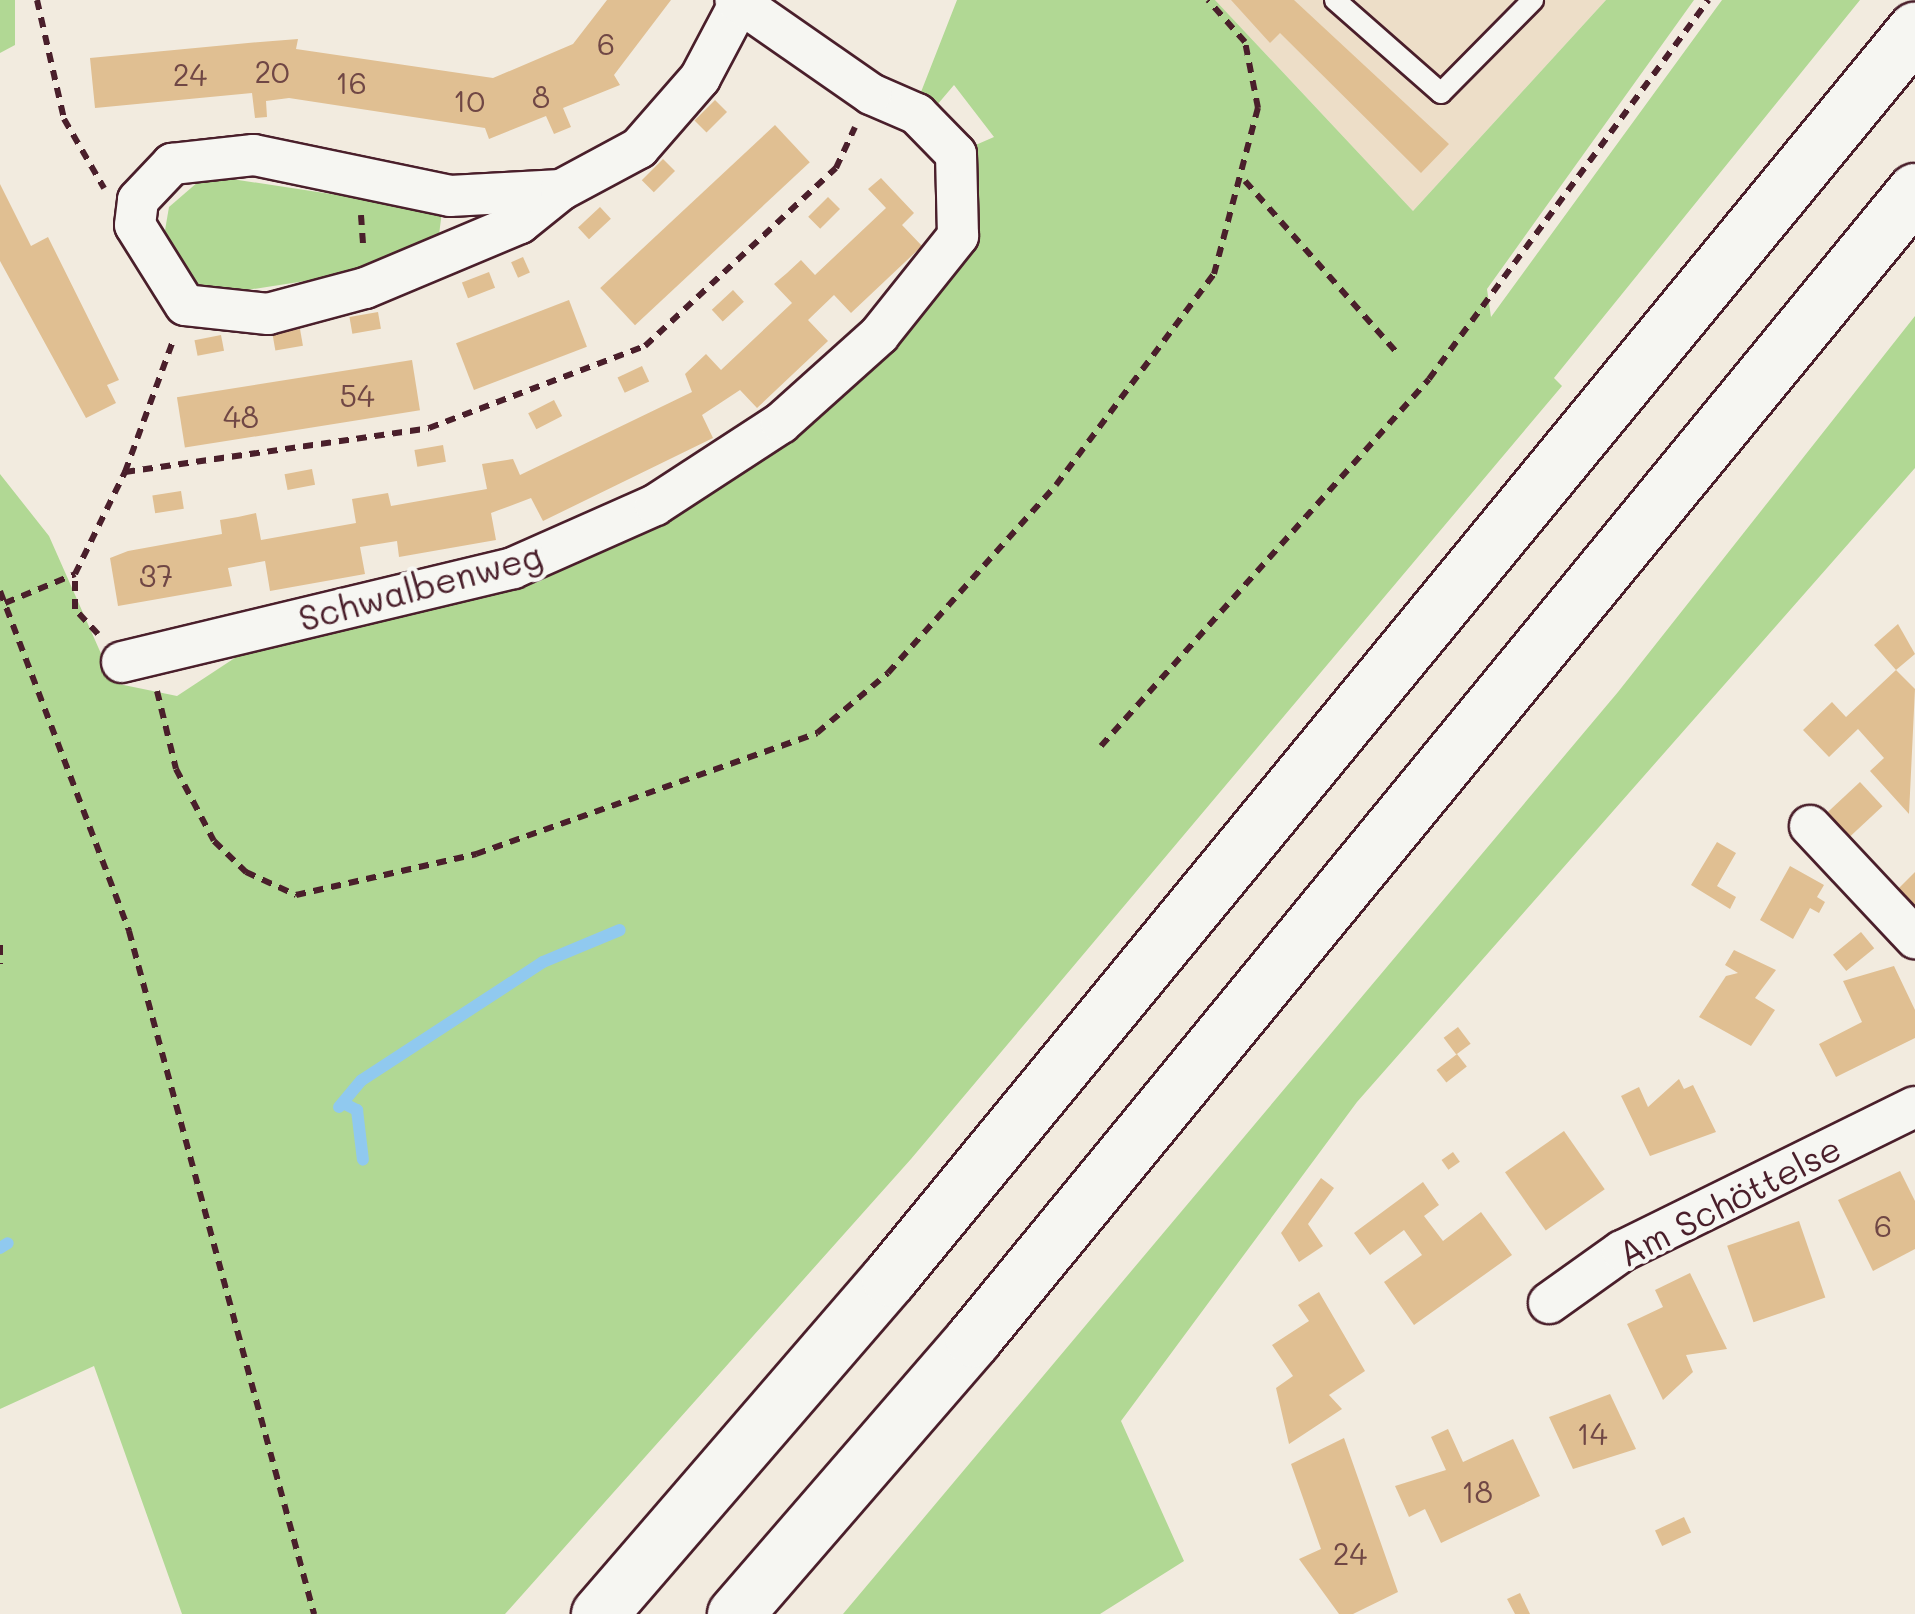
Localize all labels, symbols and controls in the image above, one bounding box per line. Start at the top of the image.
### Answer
house number: 6 [597,25,615,61]
house number: 20 [254,53,290,89]
house number: 24 [173,56,207,92]
house number: 16 [335,64,367,100]
house number: 8 [532,78,550,114]
house number: 10 [453,82,485,118]
house number: 54 [339,377,375,413]
house number: 48 [223,398,259,434]
street label: Schwalbenweg [294,533,546,639]
house number: 37 [139,557,173,593]
street label: Am Schöttelse [1611,1126,1847,1274]
house number: 6 [1874,1207,1892,1243]
house number: 14 [1576,1415,1608,1451]
house number: 18 [1461,1473,1493,1509]
house number: 24 [1333,1535,1367,1571]

